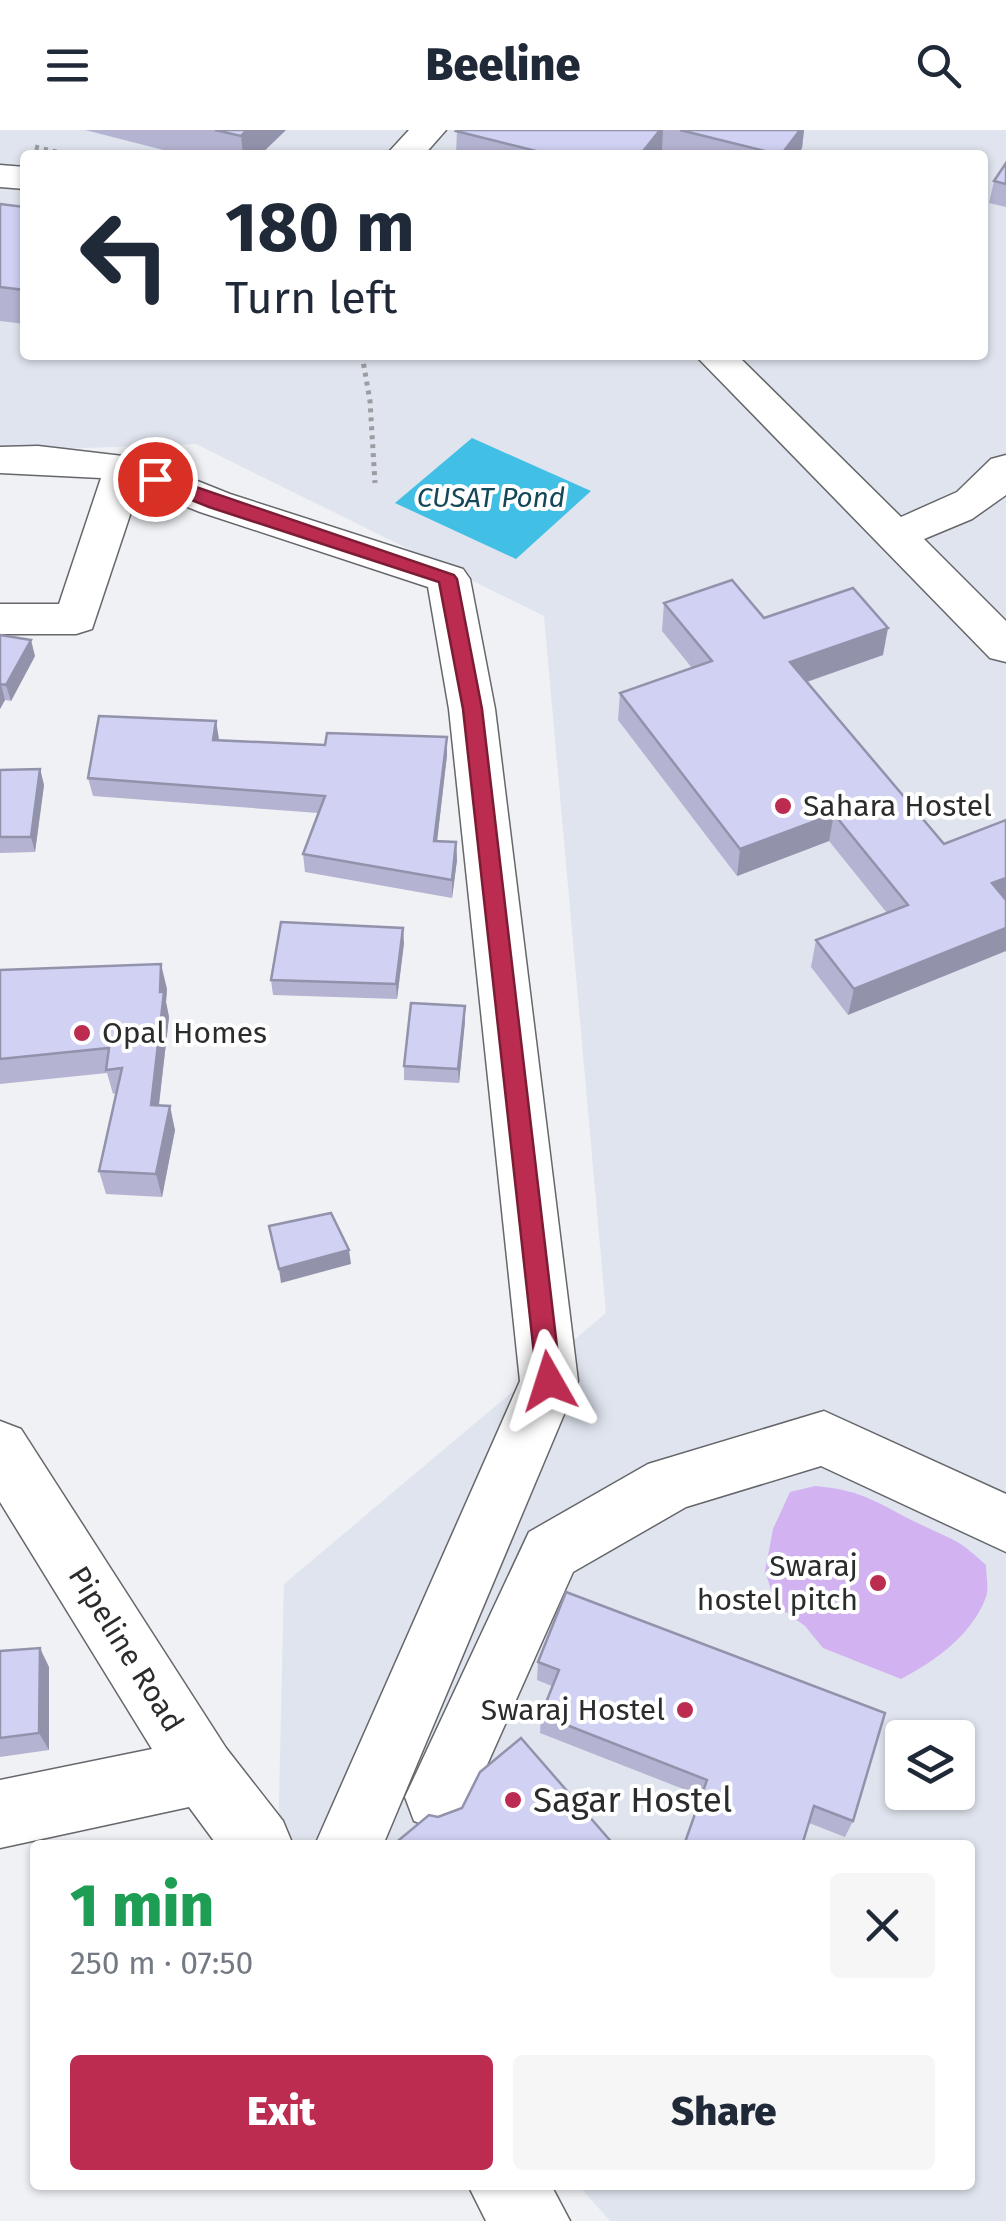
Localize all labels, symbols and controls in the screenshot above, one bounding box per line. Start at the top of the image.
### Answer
icon: menu [40,38,95,93]
text: Beeline [426,38,580,92]
icon: search [911,38,966,93]
text: 180 m [225,186,415,270]
icon: left [60,190,190,320]
text: Turn left [225,271,397,325]
pin [113,437,198,522]
icon: arrive [128,452,183,507]
water label: CUSAT Pond [417,481,565,514]
place label: Sahara Hostel [803,788,992,824]
marker: Sahara Hostel [772,795,794,817]
place label: Opal Homes [102,1015,267,1051]
marker: Opal Homes [71,1022,93,1044]
position arrow [497,1329,601,1433]
place label: Swaraj hostel pitch [697,1548,858,1618]
street label: Pipeline Road [61,1560,191,1738]
marker: Swaraj hostel pitch [867,1572,889,1594]
place label: Swaraj Hostel [481,1692,665,1728]
marker: Swaraj Hostel [674,1699,696,1721]
map controls [885,1720,975,1810]
button: layers [885,1720,975,1810]
place label: Sagar Hostel [533,1779,732,1821]
marker: Sagar Hostel [502,1789,524,1811]
text: 1 min [70,1870,214,1942]
button: close [830,1873,935,1978]
text: 250 m · 07:50 [70,1944,253,1982]
button: Exit [70,2055,493,2170]
button: Share [513,2055,935,2170]

